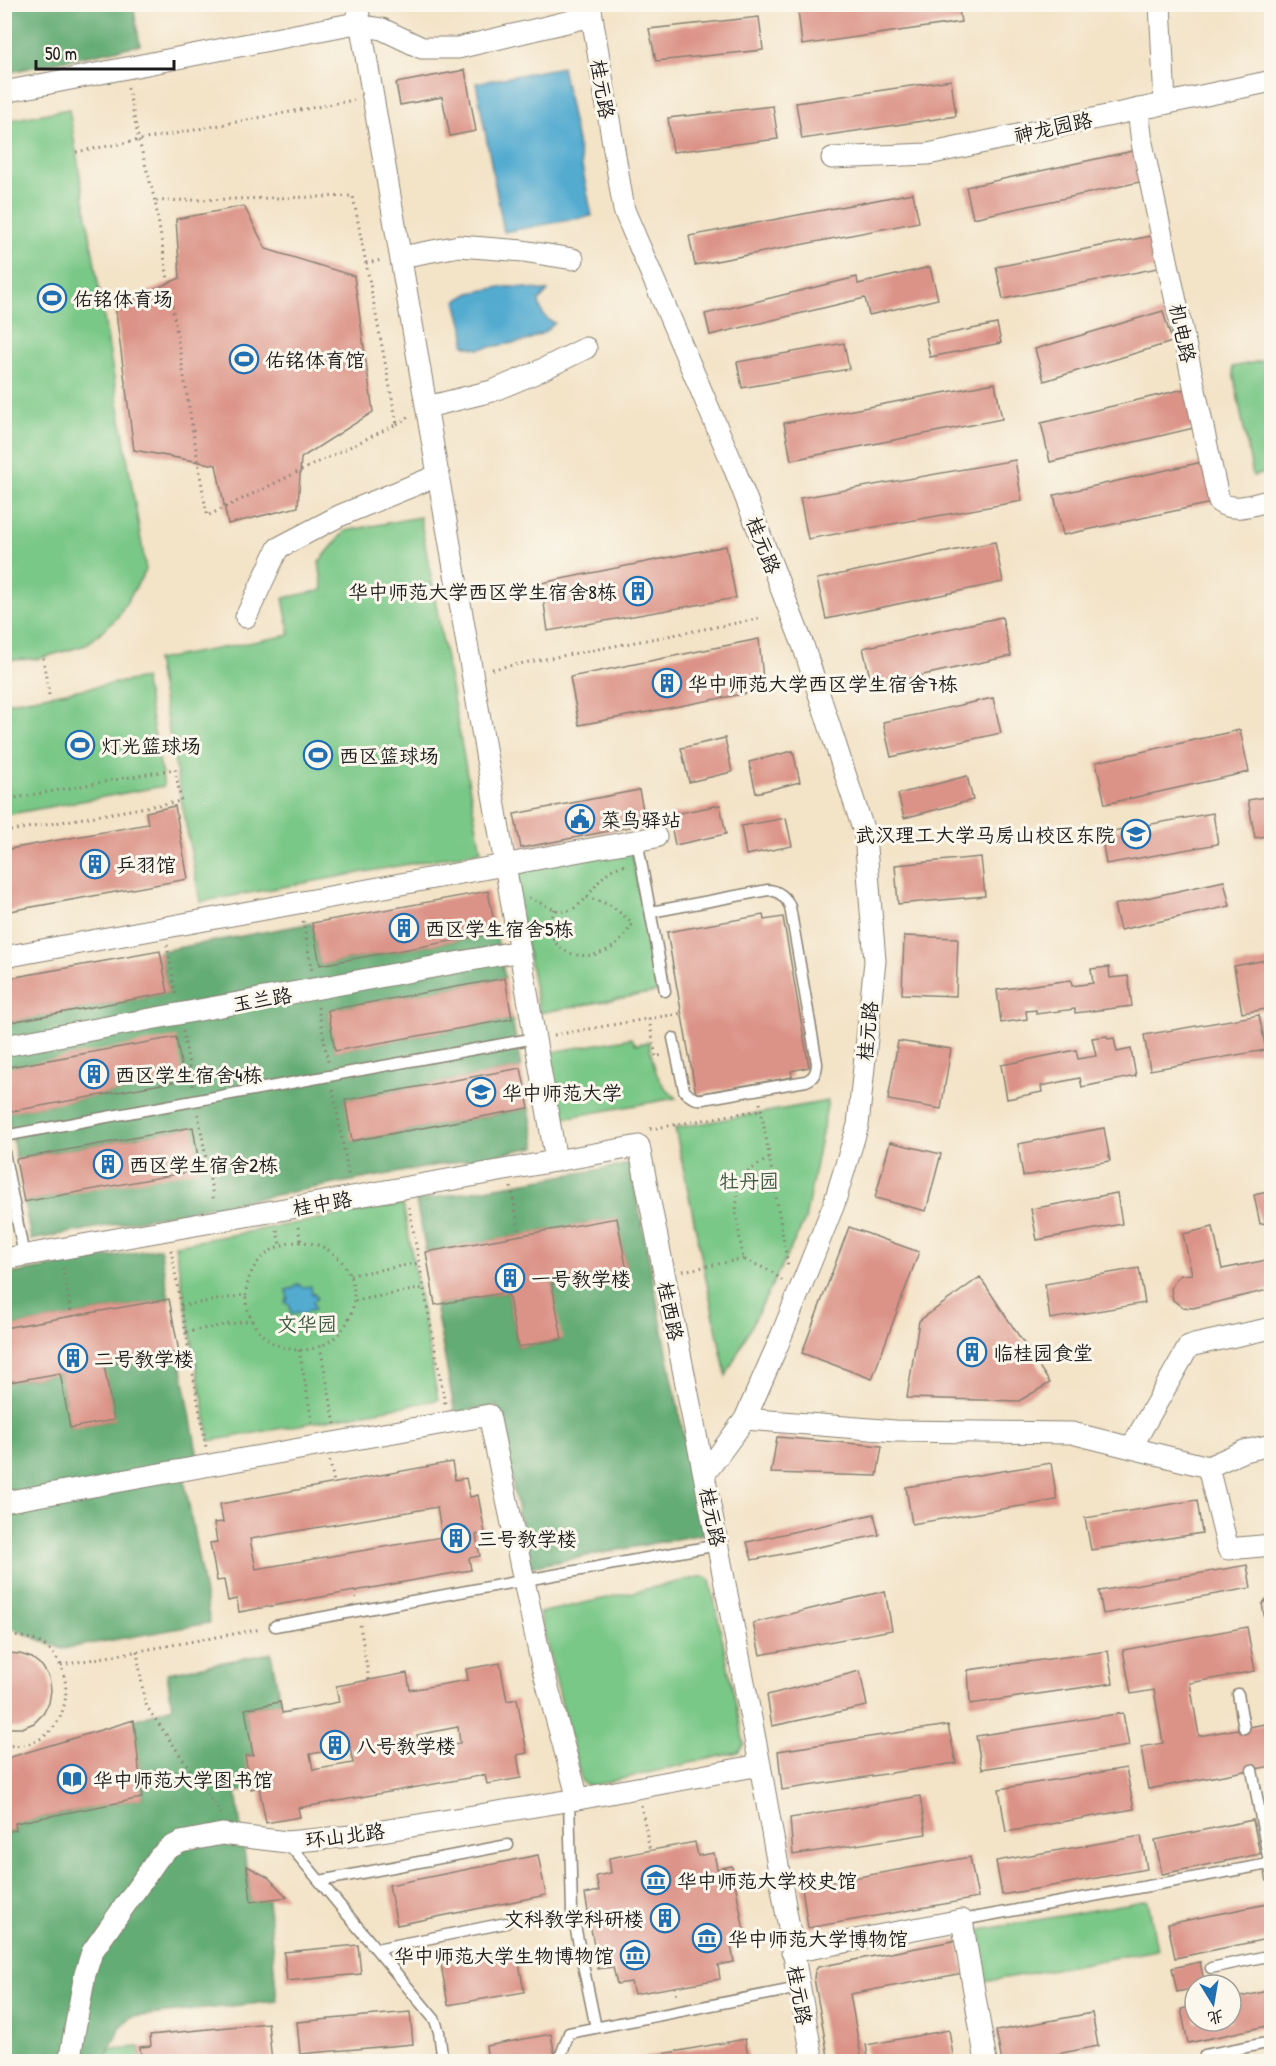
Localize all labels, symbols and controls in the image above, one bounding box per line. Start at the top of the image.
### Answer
scale bar [36,33,174,71]
text: 50 m [45,41,77,66]
street label: 桂元路 [585,57,621,122]
street label: 神龙园路 [1011,105,1096,149]
sports icon: 佑铭体育场 [36,282,68,314]
place label: 佑铭体育场 [73,285,173,312]
street label: 机电路 [1164,301,1203,366]
sports icon: 佑铭体育馆 [228,343,260,375]
place label: 佑铭体育馆 [265,346,365,373]
street label: 桂元路 [741,512,788,579]
building icon: 华中师范大学西区学生宿舍8栋 [622,575,654,607]
place label: 华中师范大学西区学生宿舍8栋 [348,578,617,605]
building icon: 华中师范大学西区学生宿舍7栋 [651,667,683,699]
place label: 华中师范大学西区学生宿舍7栋 [688,670,958,697]
sports icon: 灯光篮球场 [64,729,96,761]
place label: 灯光篮球场 [101,732,201,759]
sports icon: 西区篮球场 [302,739,334,771]
place label: 西区篮球场 [339,742,439,769]
public building icon: 菜鸟驿站 [564,803,596,835]
place label: 菜鸟驿站 [601,806,681,833]
school or university icon: 武汉理工大学马房山校区东院 [1120,818,1152,850]
place label: 武汉理工大学马房山校区东院 [855,821,1115,848]
building icon: 乒羽馆 [79,848,111,880]
place label: 乒羽馆 [116,851,176,878]
building icon: 西区学生宿舍5栋 [388,912,420,944]
place label: 西区学生宿舍5栋 [425,915,573,942]
street label: 玉兰路 [230,980,295,1018]
street label: 桂元路 [850,999,884,1062]
building icon: 西区学生宿舍4栋 [78,1058,110,1090]
place label: 西区学生宿舍4栋 [115,1061,263,1088]
school or university icon: 华中师范大学 [465,1076,497,1108]
place label: 华中师范大学 [502,1079,622,1106]
building icon: 西区学生宿舍2栋 [92,1148,124,1180]
place label: 西区学生宿舍2栋 [129,1151,278,1178]
park label: 牡丹园 [719,1167,779,1194]
street label: 桂中路 [290,1184,355,1222]
building icon: 一号教学楼 [494,1262,526,1294]
place label: 一号教学楼 [531,1265,631,1292]
street label: 桂西路 [652,1279,690,1344]
park label: 文华园 [277,1310,337,1337]
building icon: 临桂园食堂 [956,1336,988,1368]
place label: 临桂园食堂 [993,1339,1093,1366]
building icon: 二号教学楼 [57,1342,89,1374]
place label: 二号教学楼 [94,1345,194,1372]
street label: 桂元路 [694,1485,732,1550]
building icon: 三号教学楼 [440,1522,472,1554]
place label: 三号教学楼 [477,1525,577,1552]
building icon: 八号教学楼 [319,1729,351,1761]
place label: 八号教学楼 [356,1732,456,1759]
library icon: 华中师范大学图书馆 [56,1763,88,1795]
place label: 华中师范大学图书馆 [93,1766,273,1793]
street label: 环山北路 [304,1817,387,1853]
museum icon: 华中师范大学校史馆 [640,1864,672,1896]
place label: 华中师范大学校史馆 [677,1867,857,1894]
building icon: 文科教学科研楼 [649,1902,681,1934]
place label: 文科教学科研楼 [504,1905,644,1932]
museum icon: 华中师范大学博物馆 [691,1922,723,1954]
place label: 华中师范大学博物馆 [728,1925,908,1952]
museum icon: 华中师范大学生物博物馆 [619,1939,651,1971]
place label: 华中师范大学生物博物馆 [394,1942,614,1969]
street label: 桂元路 [781,1963,819,2028]
north arrow [1183,1973,1243,2033]
text: 北 [1206,2005,1226,2030]

